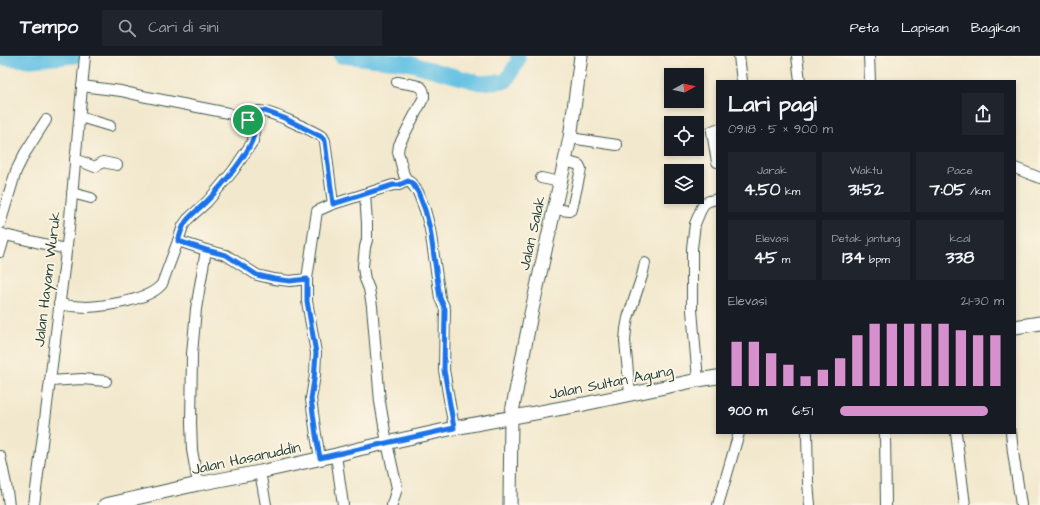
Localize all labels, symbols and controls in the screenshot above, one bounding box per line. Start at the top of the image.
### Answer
search box [102,10,382,46]
text: Tempo [20,14,78,41]
icon: search [116,17,138,39]
text: Cari di sini [148,17,219,38]
text: Peta [850,18,879,38]
text: Lapisan [901,18,949,38]
text: Bagikan [971,18,1020,38]
north arrow [664,68,704,108]
map controls [664,68,704,204]
text: Lari pagi [728,89,817,120]
button: share [962,93,1004,135]
pin [231,103,265,137]
icon: arrive [237,109,259,131]
button: locate [664,116,704,156]
text: 09:18 · 5 × 900 m [728,120,833,138]
text: Jarak [757,163,787,178]
text: Waktu [850,163,882,178]
text: Pace [947,163,973,178]
button: layers [664,164,704,204]
text: 4.50 [744,178,781,202]
text: 31:52 [848,178,884,202]
text: 7:05 [930,178,966,202]
text: km [781,184,800,199]
text: /km [966,184,990,199]
street label: Jalan Salak [514,194,551,272]
street label: Jalan Hayam Wuruk [29,210,67,348]
text: Elevasi [756,231,788,246]
text: Detak jantung [832,231,900,246]
text: kcal [949,231,971,246]
text: 45 [754,246,777,270]
text: 134 [842,246,865,270]
text: 338 [946,246,974,270]
text: m [777,252,790,267]
text: bpm [865,252,890,267]
text: Elevasi [728,292,767,310]
text: 21–30 m [961,292,1004,310]
street label: Jalan Sultan Agung [547,360,675,406]
text: 900 m [728,402,767,420]
text: 6:51 [792,402,813,420]
street label: Jalan Hasanuddin [190,437,303,480]

